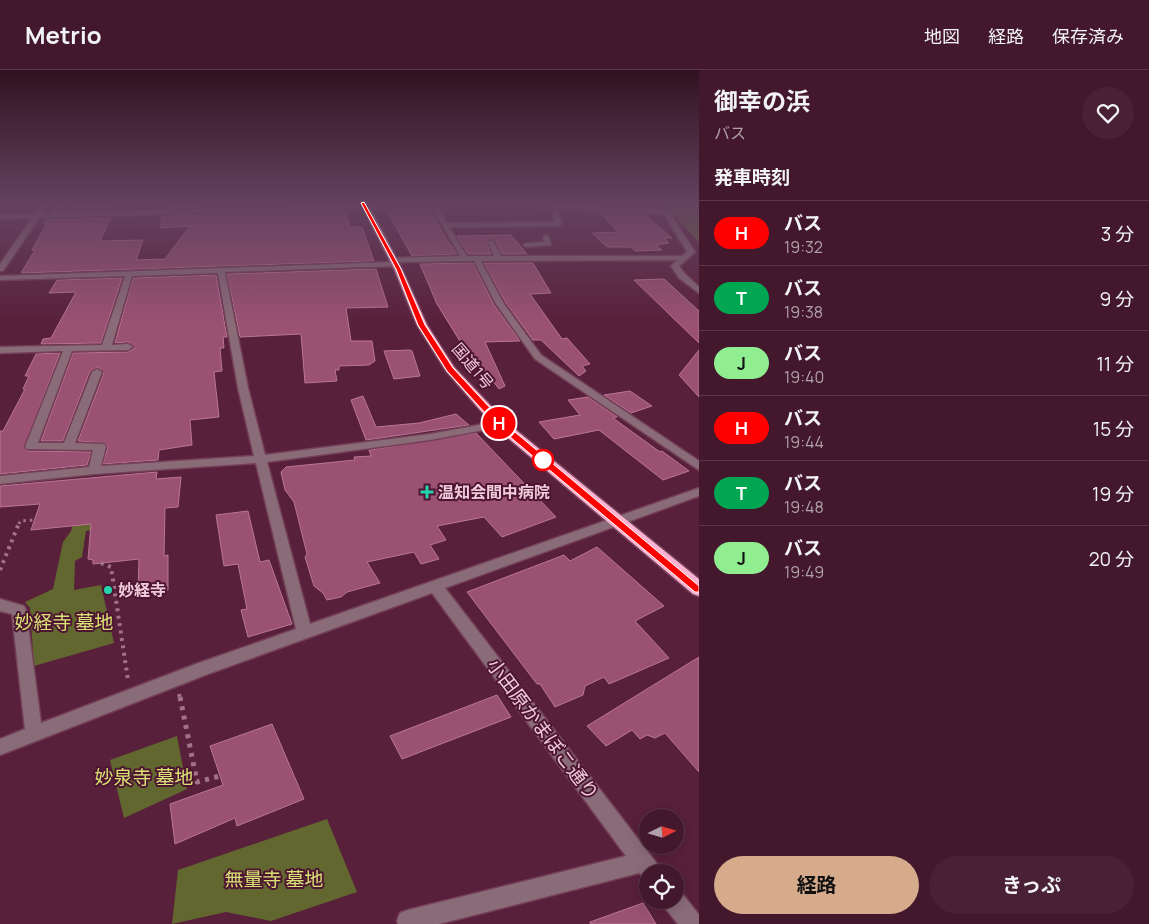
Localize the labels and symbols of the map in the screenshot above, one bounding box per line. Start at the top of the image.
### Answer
street label: 国道1号 [447,338,499,394]
line badge: H [483,407,515,439]
unlabelled marker [532,449,554,471]
place label: 温知会間中病院 [438,481,550,503]
marker: 温知会間中病院 [420,485,434,499]
place label: 妙経寺 [118,579,166,601]
marker: 妙経寺 [102,584,114,596]
park label: 妙経寺 墓地 [15,609,113,635]
street label: 小田原かまぼこ通り [481,653,605,805]
park label: 妙泉寺 墓地 [95,764,193,790]
north arrow [639,809,684,854]
park label: 無量寺 墓地 [225,866,323,892]

